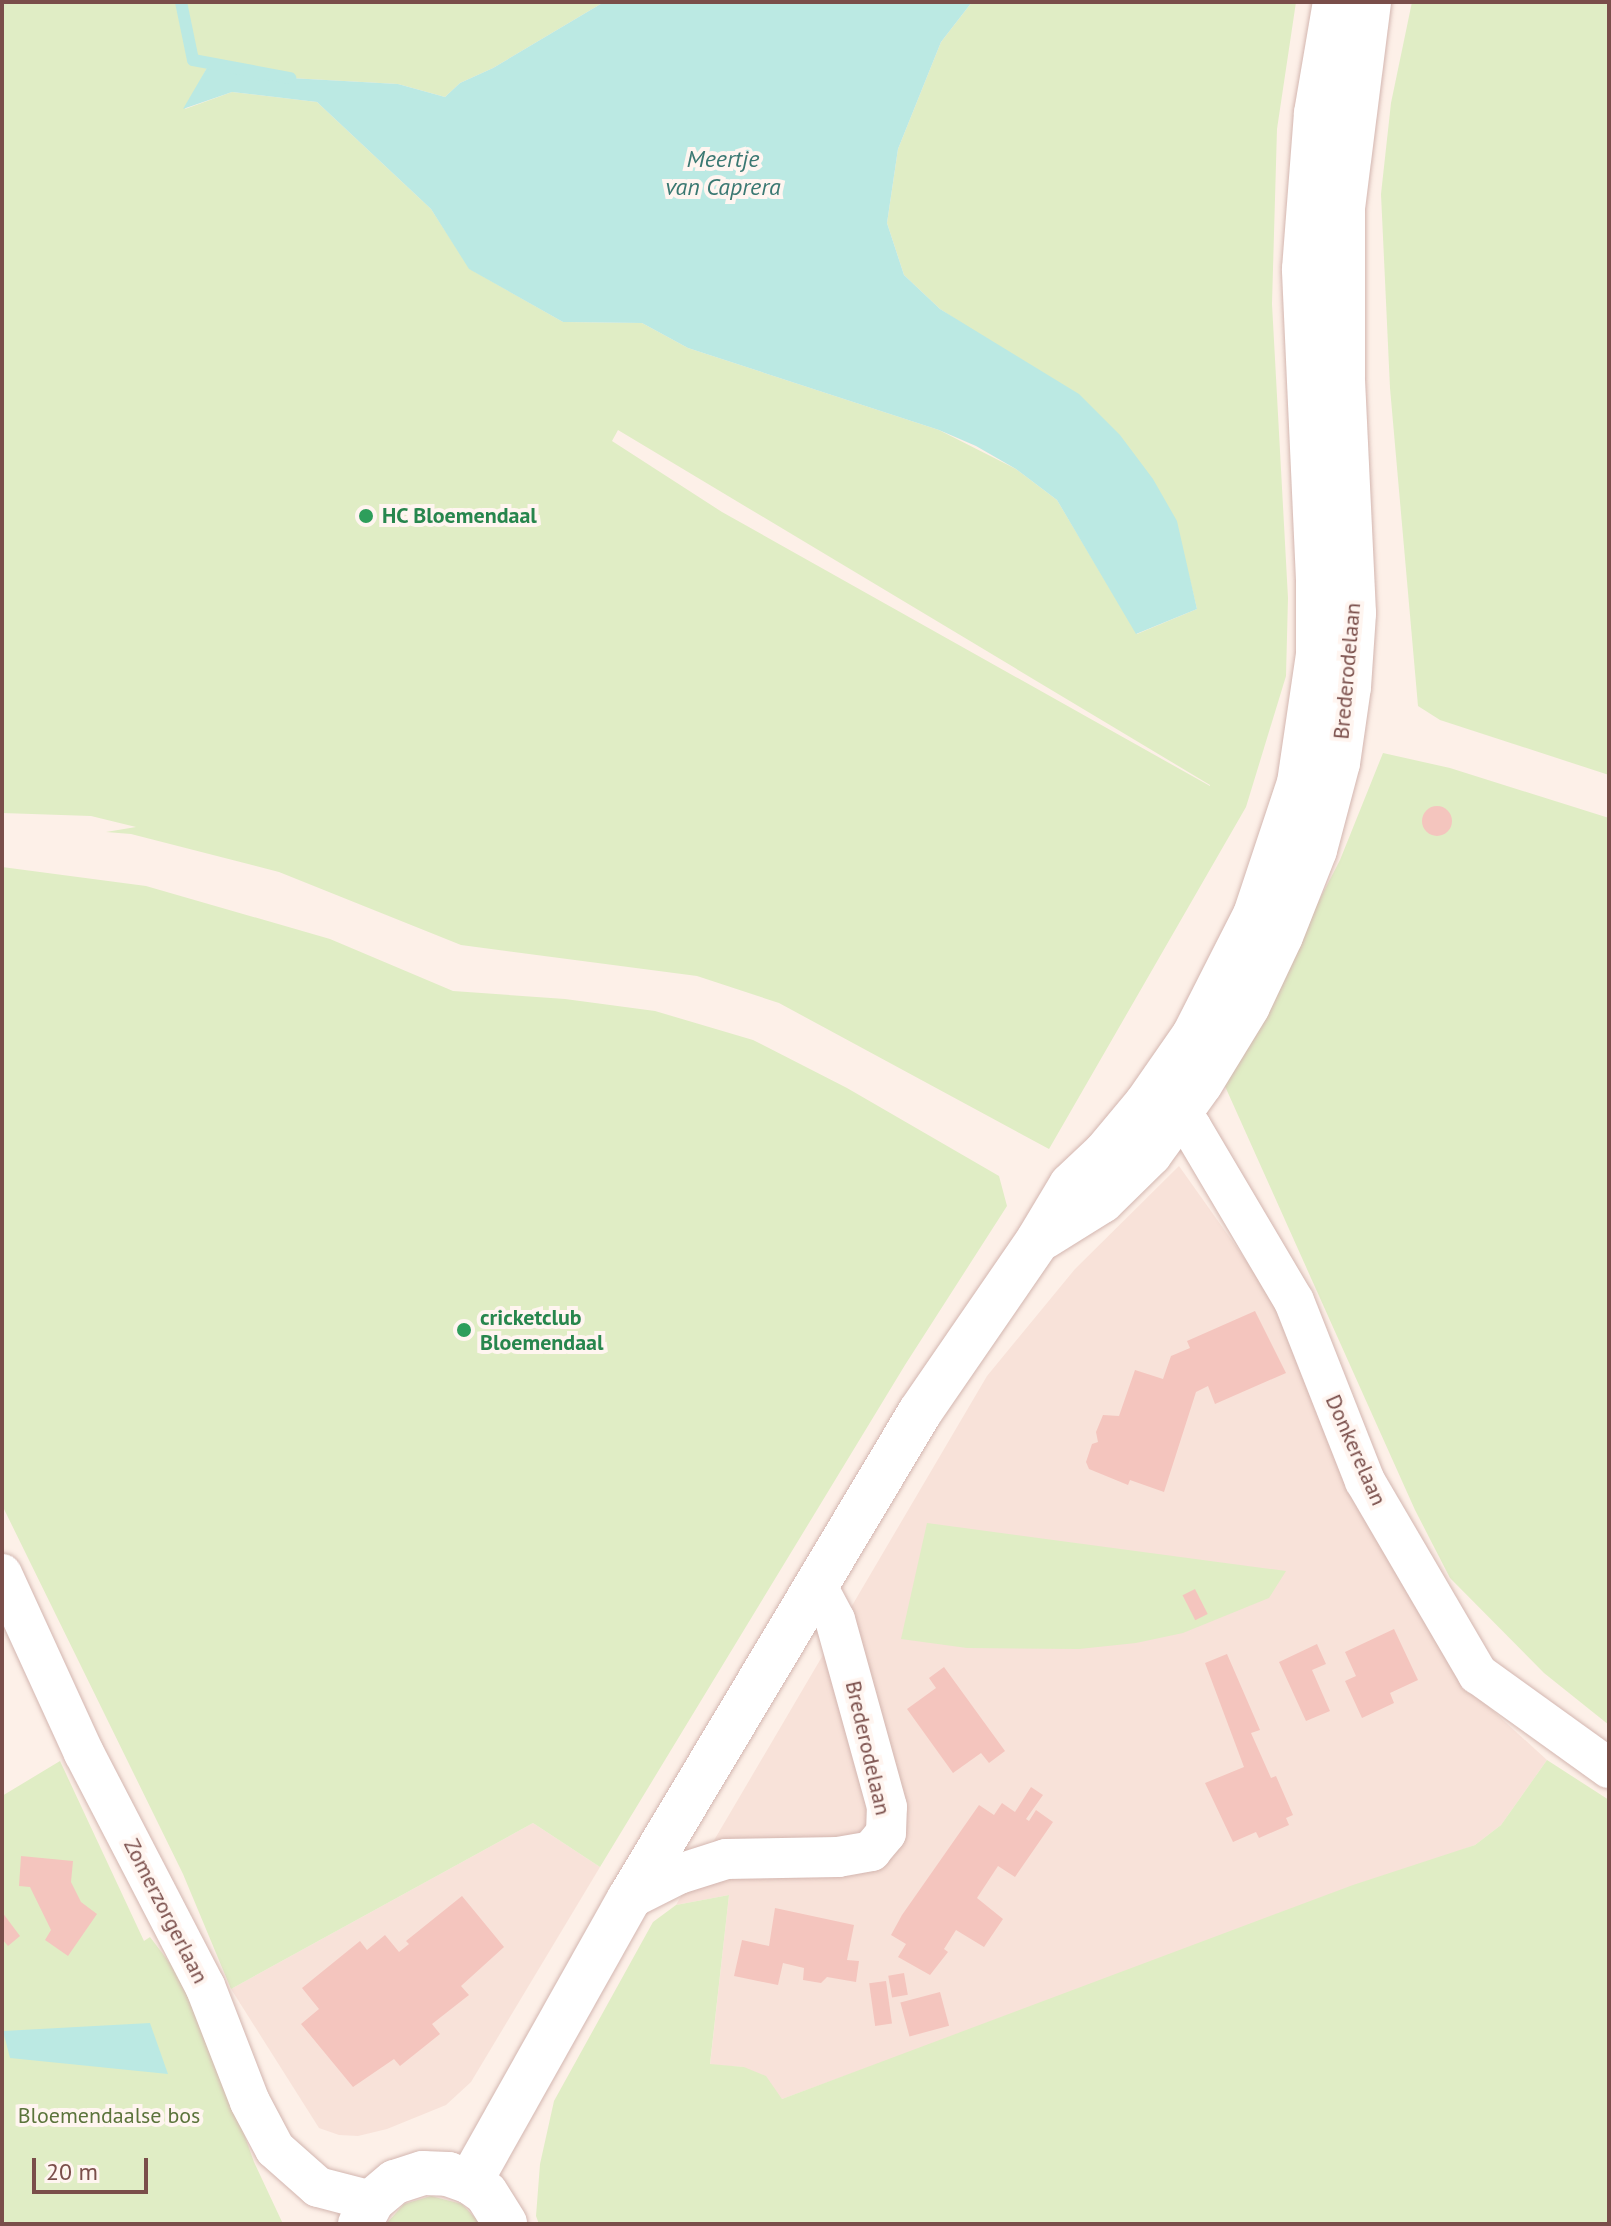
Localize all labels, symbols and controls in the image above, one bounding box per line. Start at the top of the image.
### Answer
water label: Meertje van Caprera [665,145,781,201]
place label: HC Bloemendaal [382,503,538,529]
marker: HC Bloemendaal [357,507,375,525]
street label: Brederodelaan [1328,602,1366,740]
place label: cricketclub Bloemendaal [480,1304,603,1356]
marker: cricketclub Bloemendaal [455,1321,473,1339]
street label: Donkerelaan [1320,1390,1392,1510]
street label: Brederodelaan [840,1678,896,1818]
street label: Zomerzorgerlaan [118,1834,214,1988]
park label: Bloemendaalse bos [18,2103,200,2129]
scale bar [36,2142,152,2192]
text: 20 m [46,2156,98,2187]

